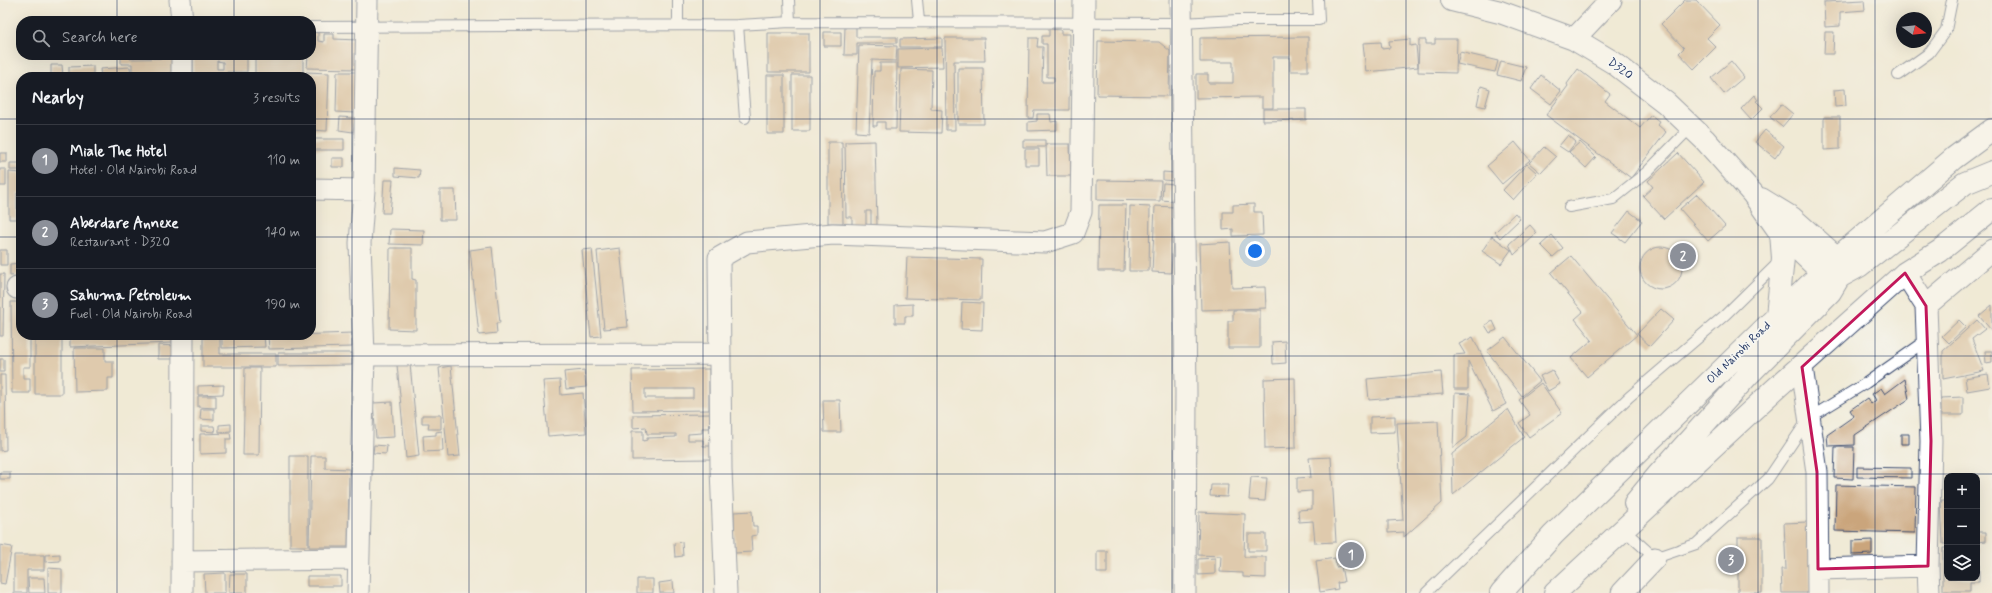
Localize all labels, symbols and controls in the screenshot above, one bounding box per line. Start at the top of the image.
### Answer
north arrow [1896,12,1932,48]
search box [16,16,316,60]
icon: search [30,27,52,49]
text: Search here [62,28,138,48]
street label: D320 [1604,55,1636,83]
text: Nearby [32,87,84,109]
text: 3 results [253,90,300,107]
text: Miale The Hotel [70,142,167,162]
text: 1 [42,152,48,169]
text: 110 m [267,152,300,169]
text: Hotel · Old Nairobi Road [70,162,197,179]
text: Aberdare Annexe [70,214,179,234]
text: 2 [42,224,48,241]
text: 140 m [265,224,300,241]
text: Restaurant · D320 [70,234,170,251]
your location [1245,241,1265,261]
pin: 2 [1670,241,1696,271]
text: Sahuma Petroleum [70,286,192,306]
text: 3 [42,296,48,313]
text: 190 m [265,296,300,313]
text: Fuel · Old Nairobi Road [70,306,192,323]
street label: Old Nairobi Road [1703,318,1775,388]
map controls [1944,473,1980,581]
button: + [1944,473,1980,509]
button: − [1944,509,1980,545]
pin: 1 [1338,540,1364,570]
pin: 3 [1718,545,1744,575]
button: layers [1944,545,1980,581]

